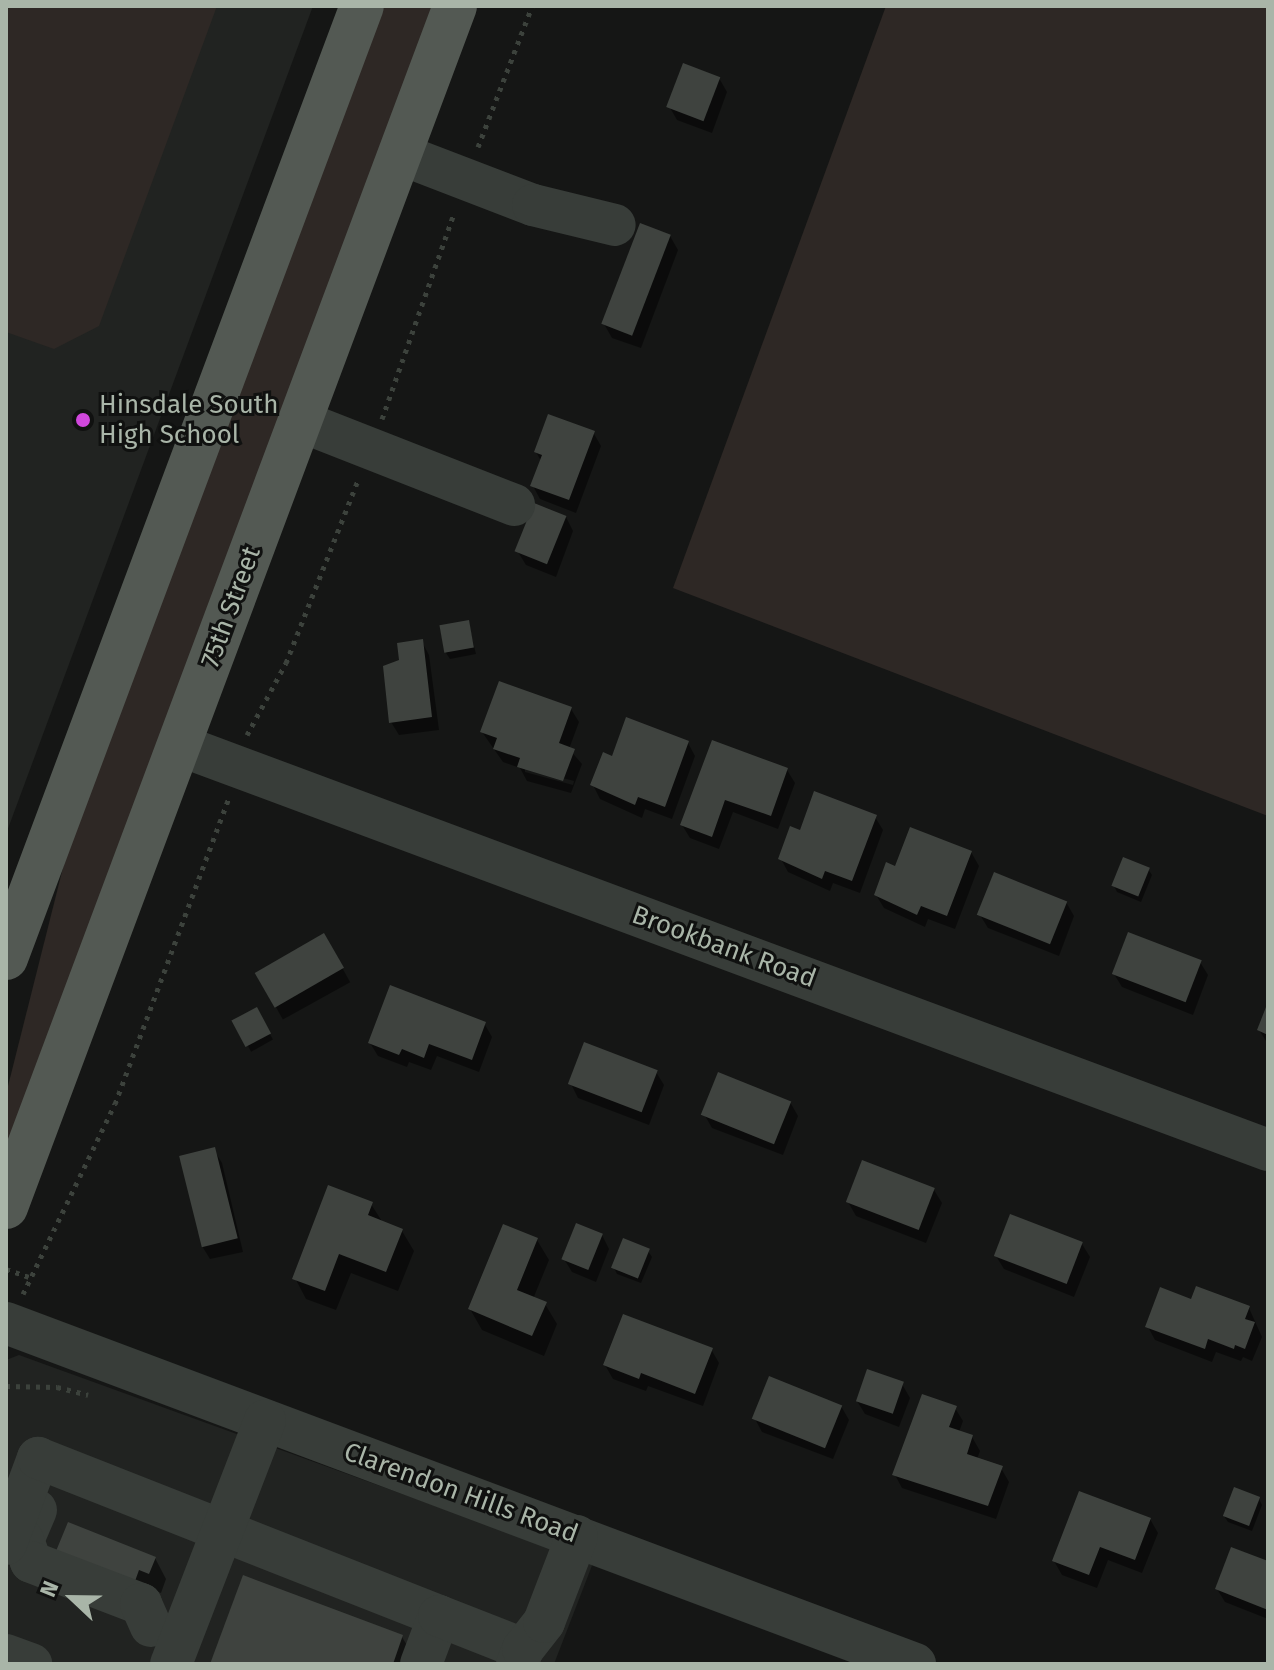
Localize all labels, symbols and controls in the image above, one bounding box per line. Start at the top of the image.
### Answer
place label: Hinsdale South High School [99,389,278,450]
marker: Hinsdale South High School [74,411,92,429]
street label: 75th Street [195,542,267,672]
street label: Brookbank Road [628,899,820,995]
street label: Clarendon Hills Road [340,1436,582,1550]
north arrow [32,1558,112,1638]
text: N [34,1577,65,1601]

